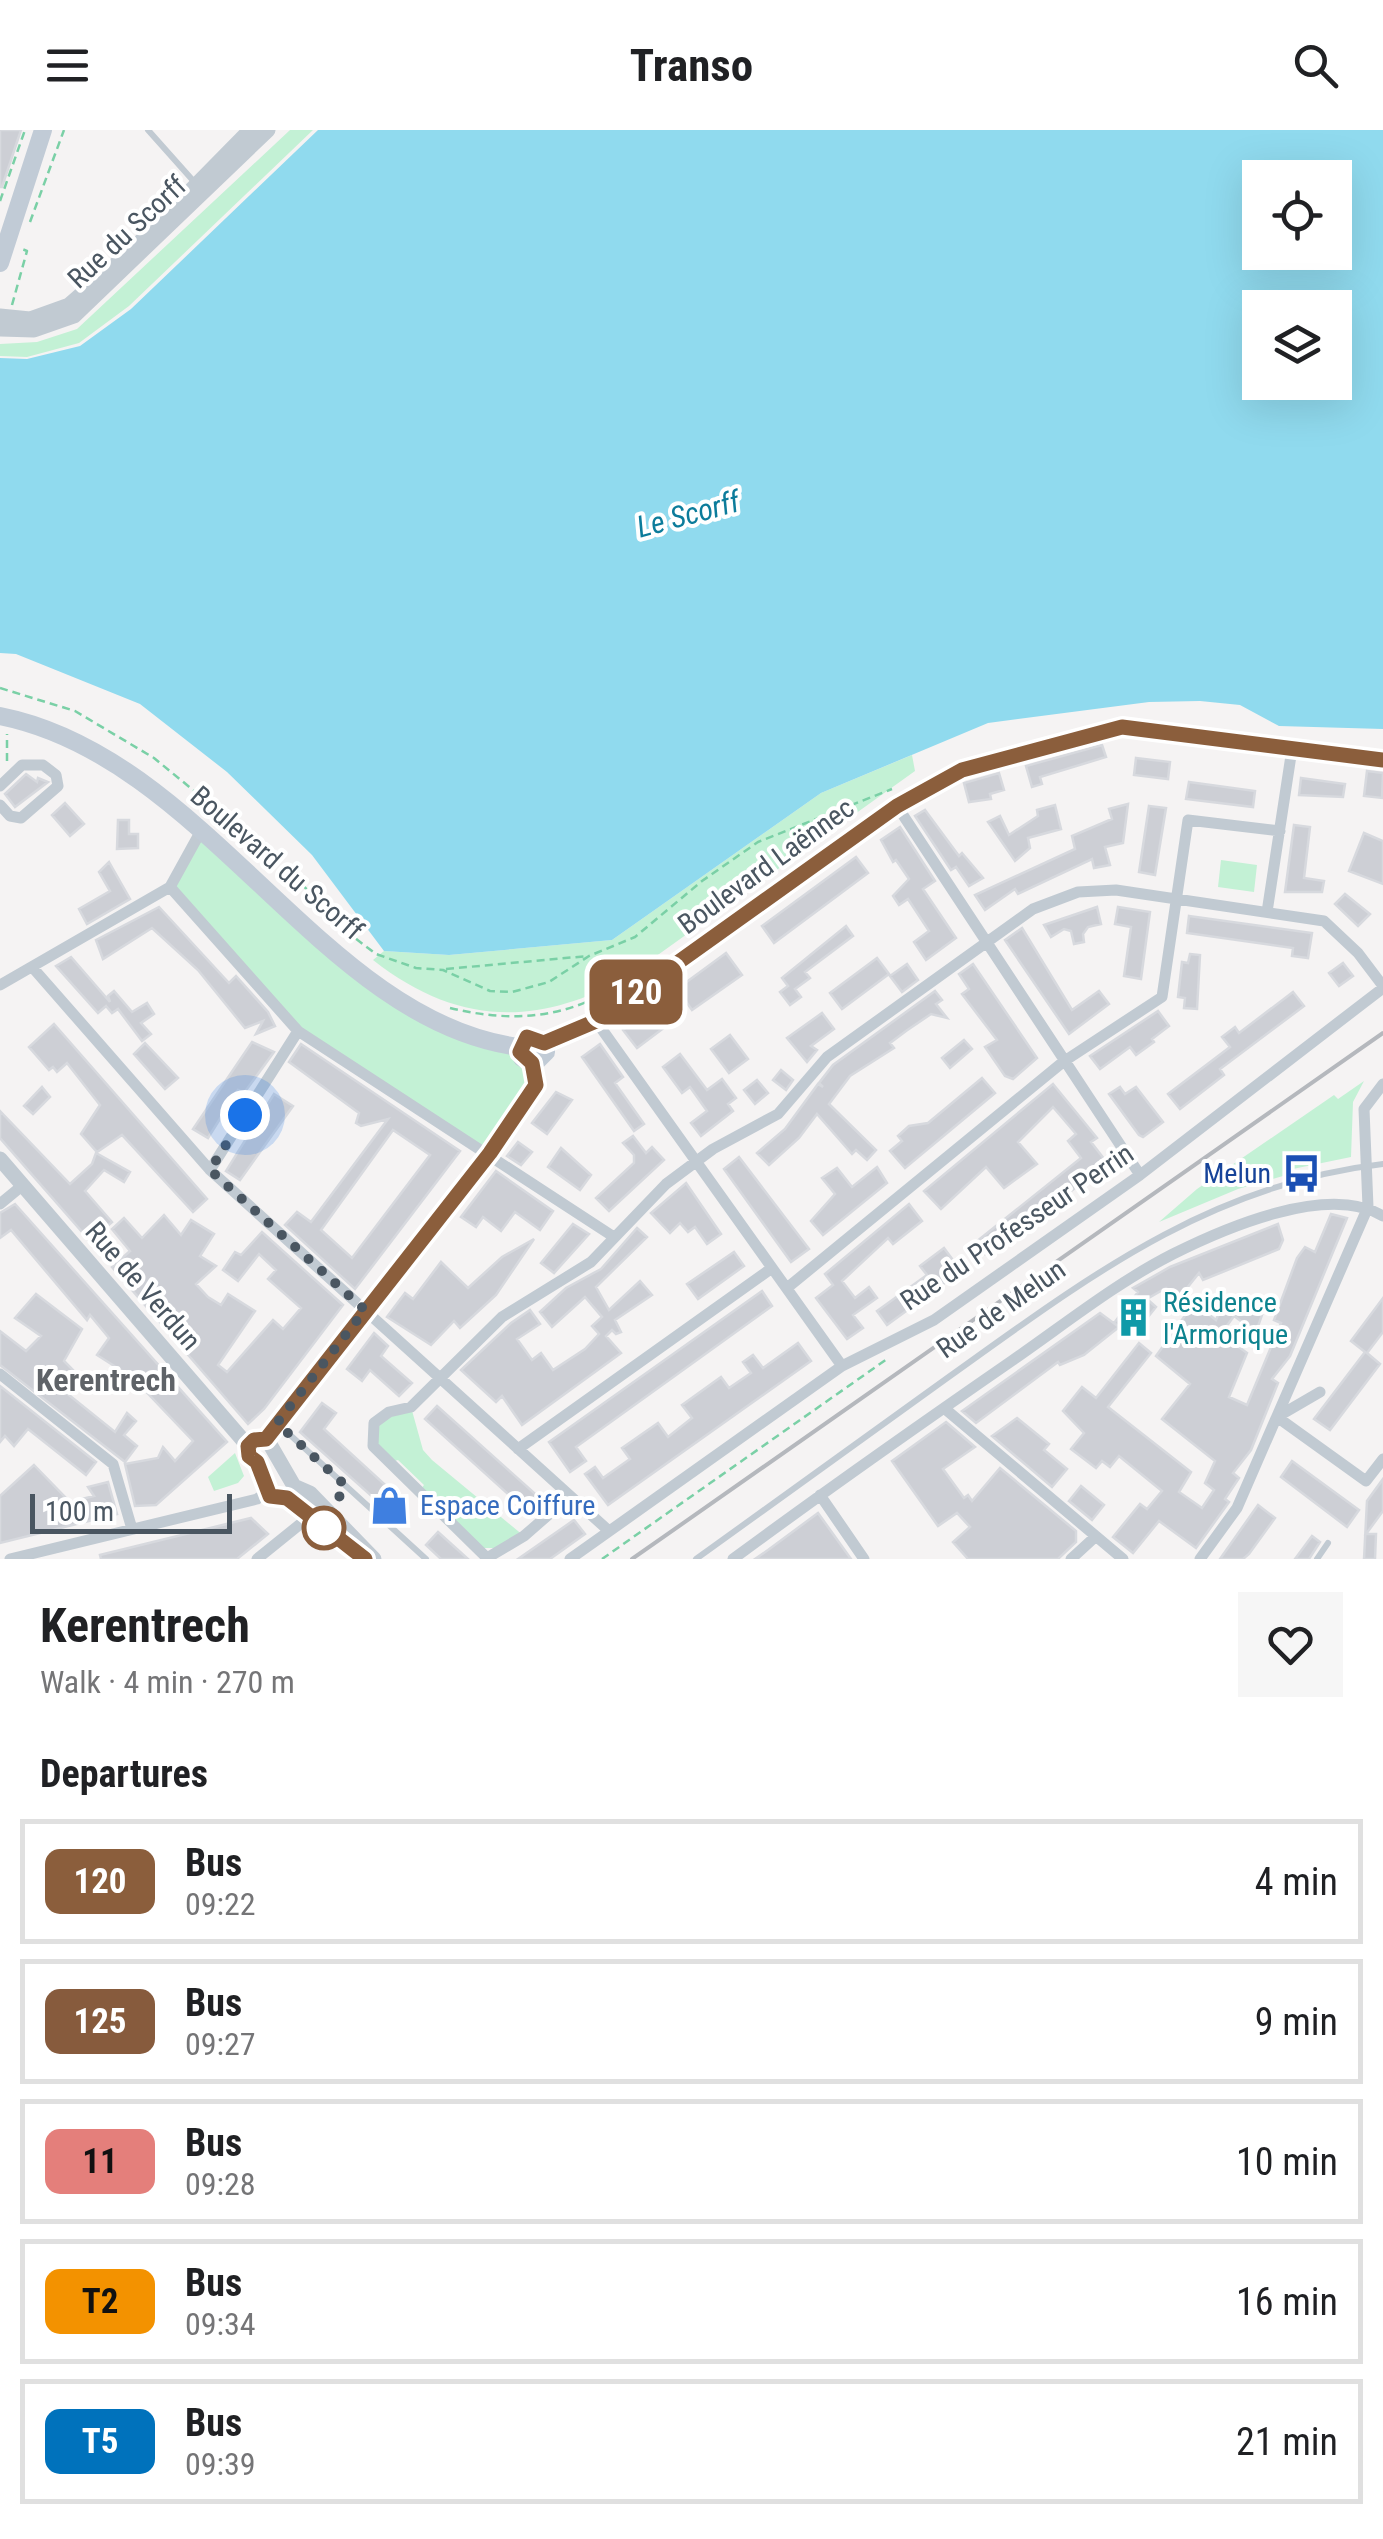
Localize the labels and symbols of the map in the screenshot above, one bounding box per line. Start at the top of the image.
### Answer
street label: Rue du Scorff [61,169,193,295]
water label: Le Scorff [633,483,746,544]
street label: Boulevard du Scorff [184,779,370,947]
street label: Boulevard Laënnec [672,791,860,941]
line badge: 120 [578,960,694,1024]
your location [220,1090,270,1140]
street label: Rue du Professeur Perrin [894,1137,1140,1317]
bus stop icon: Melun [1280,1152,1322,1194]
place label: Melun [1203,1157,1271,1190]
street label: Rue de Verdun [78,1215,208,1357]
street label: Rue de Melun [930,1253,1072,1365]
place label: Résidence l'Armorique [1163,1286,1288,1351]
building icon: Résidence l'Armorique [1112,1297,1154,1339]
district label: Kerentrech [36,1361,176,1399]
shop icon: Espace Coiffure [369,1484,411,1526]
scale bar [30,1489,232,1534]
place label: Espace Coiffure [420,1489,595,1522]
unlabelled marker [303,1507,345,1549]

